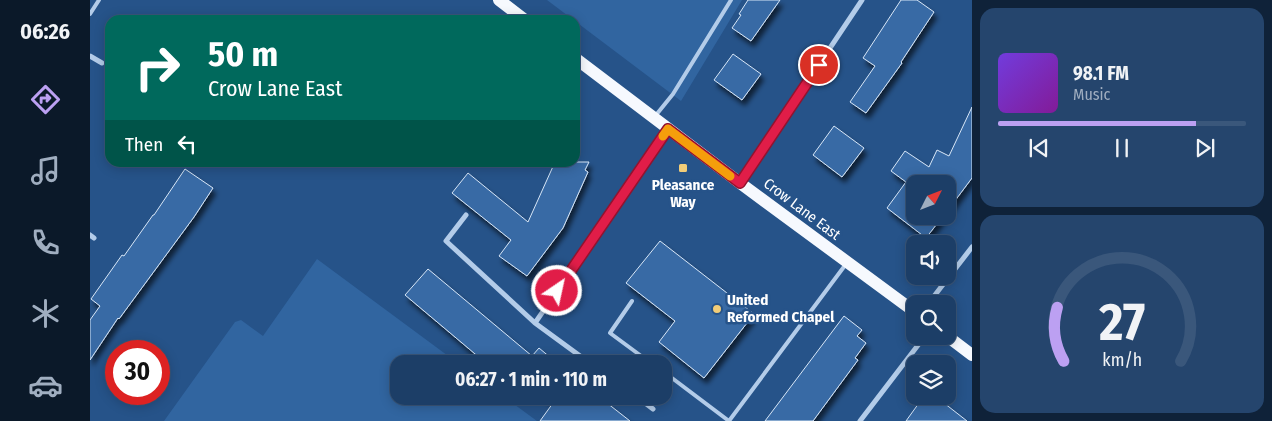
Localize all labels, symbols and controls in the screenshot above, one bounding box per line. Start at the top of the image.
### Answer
text: 06:26 [20,18,70,45]
text: 50 m [208,33,278,75]
icon: right [125,35,190,100]
pin [798,44,840,86]
icon: arrive [805,51,833,79]
text: 98.1 FM [1073,62,1129,85]
text: Crow Lane East [208,75,342,102]
icon: directions [28,82,63,117]
text: Music [1073,85,1110,104]
icon: left [173,130,201,158]
text: Then [125,133,163,156]
icon: previous [1025,134,1053,162]
icon: pause [1108,134,1136,162]
icon: next [1191,134,1219,162]
icon: music [28,153,63,188]
marker: Pleasance Way [677,162,689,174]
street label: Crow Lane East [760,174,844,244]
north arrow [906,175,956,225]
map controls [906,175,956,405]
place label: Pleasance Way [652,176,715,211]
icon: phone [28,225,63,260]
button: sound [906,235,956,285]
position arrow [530,264,582,316]
place label: United Reformed Chapel [727,291,835,326]
text: 27 [1098,291,1145,354]
button: search [906,295,956,345]
icon: climate [28,296,63,331]
marker: United Reformed Chapel [711,303,723,315]
speed limit sign: 30 [105,340,170,405]
text: km/h [1102,349,1142,371]
button: layers [906,355,956,405]
icon: car [28,368,63,403]
text: 06:27 · 1 min · 110 m [455,368,607,391]

